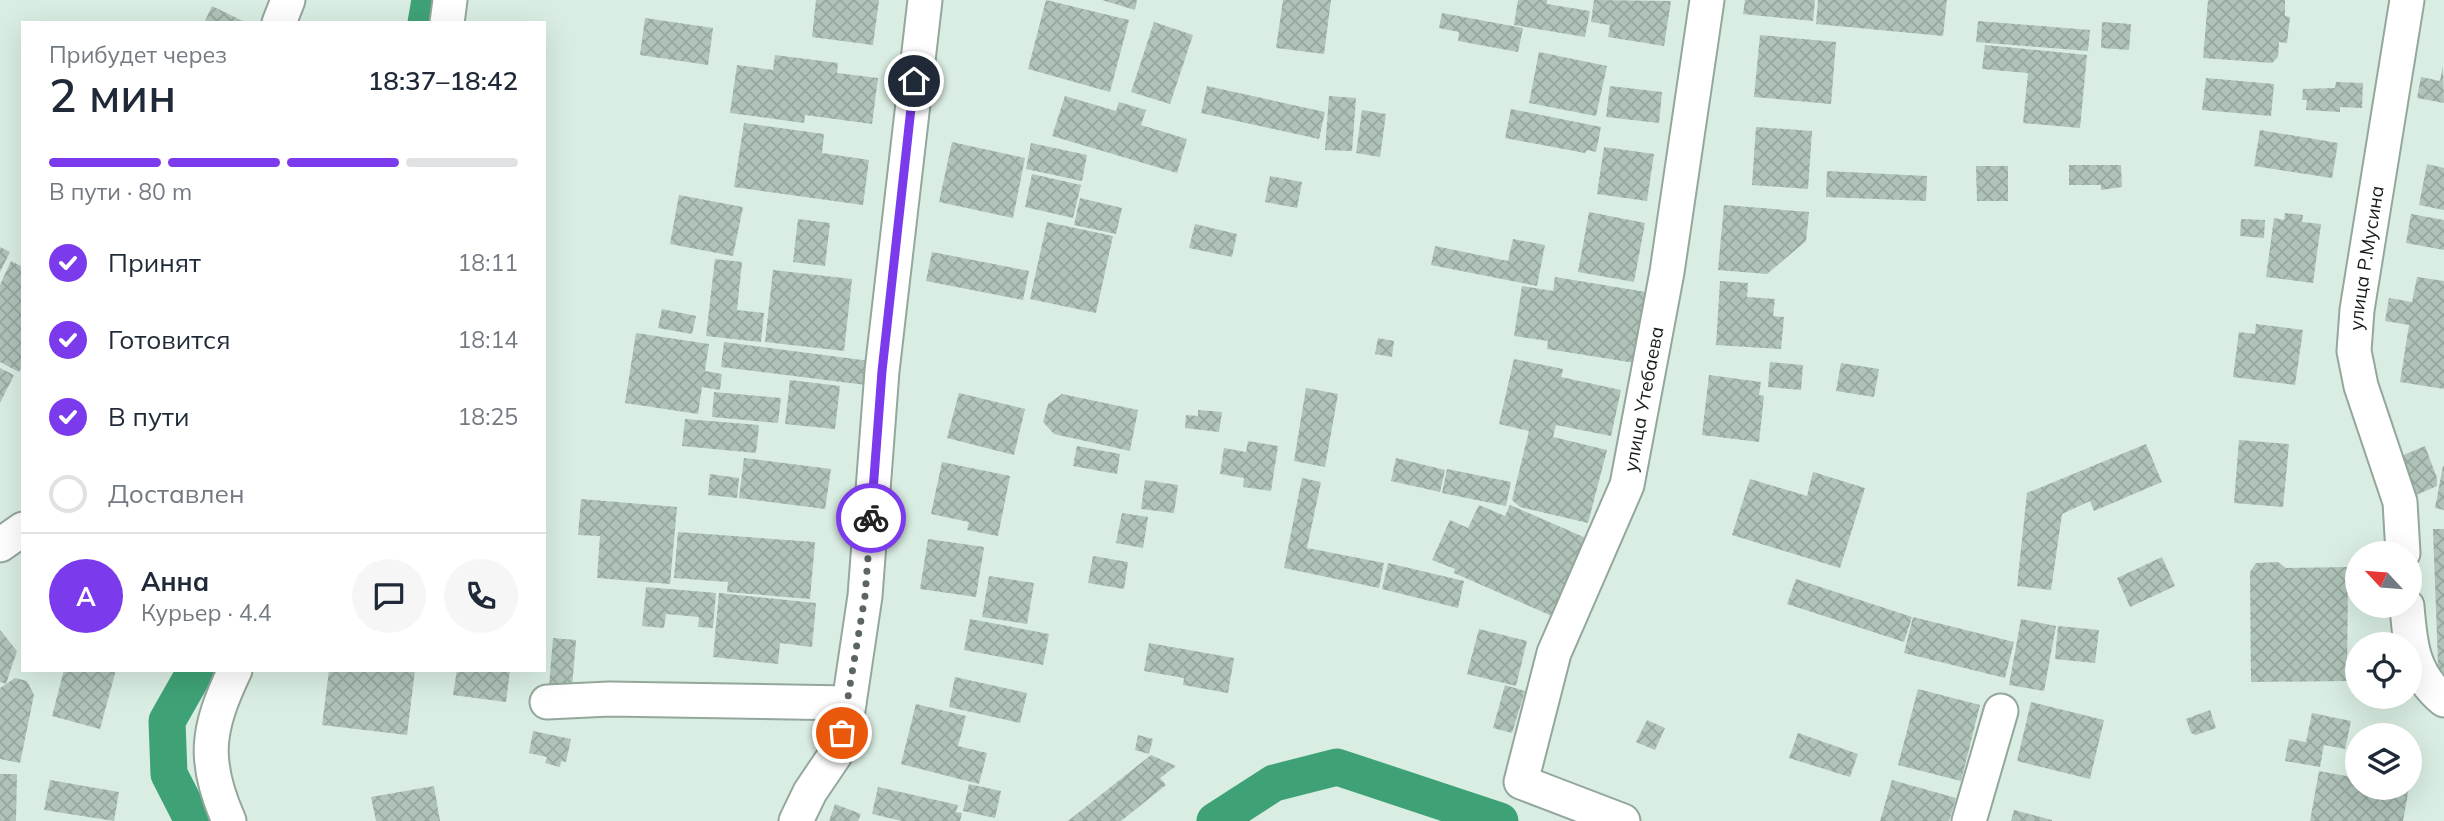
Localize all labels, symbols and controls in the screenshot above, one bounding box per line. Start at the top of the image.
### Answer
text: Прибудет через [49,40,227,69]
pin [884,51,944,111]
icon: home [895,62,933,100]
text: 18:37–18:42 [368,64,518,97]
text: 2 мин [49,66,176,124]
text: В пути · 80 m [49,177,192,206]
street label: улица Р.Мусина [2344,184,2389,331]
icon: check [49,244,87,282]
text: Принят [108,246,201,279]
text: 18:11 [458,248,518,277]
icon: check [49,321,87,359]
text: Готовится [108,323,231,356]
street label: улица Утебаева [1618,324,1669,474]
text: 18:14 [458,325,518,354]
icon: check [49,398,87,436]
text: В пути [108,400,189,433]
text: 18:25 [458,402,518,431]
text: Доставлен [108,477,245,510]
courier [836,483,906,553]
icon: bike [852,499,890,537]
north arrow [2345,541,2422,618]
map controls [2345,541,2422,800]
button: chat [352,559,426,633]
button: phone [444,559,518,633]
text: Анна [141,565,209,598]
text: А [76,580,96,613]
text: Курьер · 4.4 [141,598,272,627]
button: locate [2345,632,2422,709]
pin [812,703,872,763]
icon: bag [823,714,861,752]
button: layers [2345,723,2422,800]

